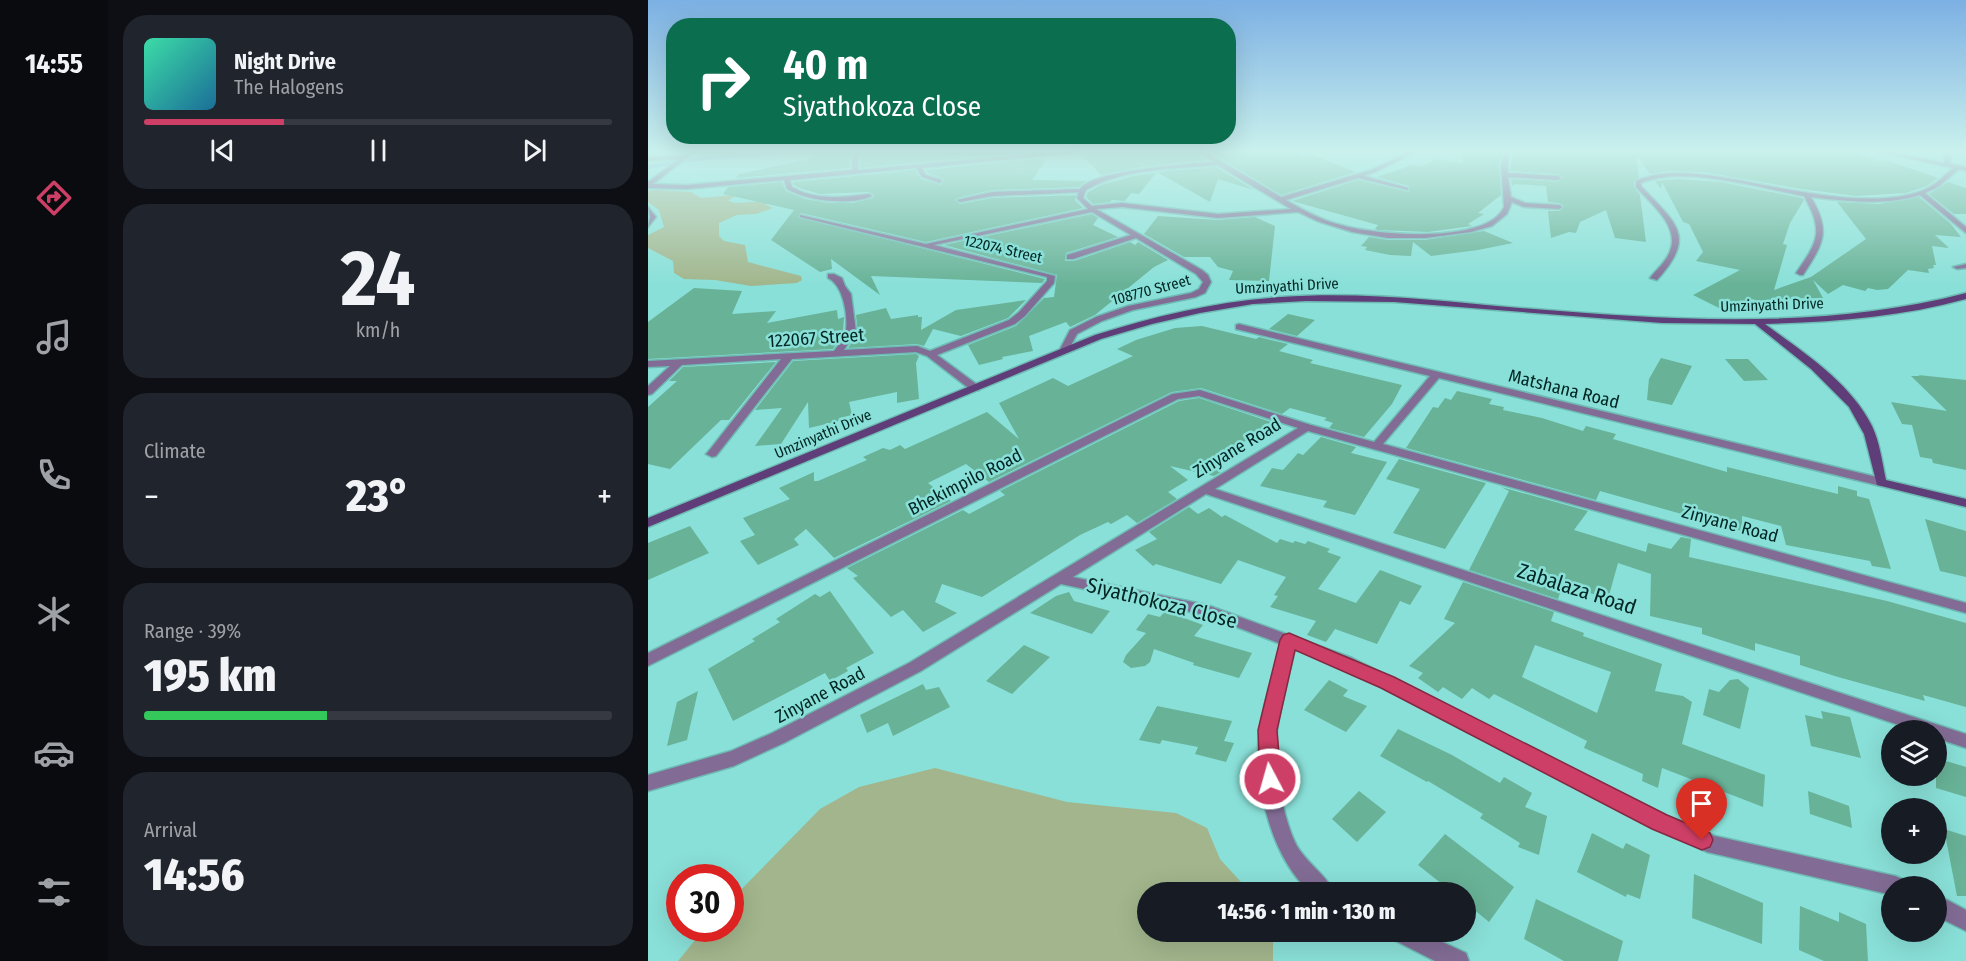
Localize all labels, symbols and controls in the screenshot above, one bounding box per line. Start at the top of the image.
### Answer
text: 40 m [783,40,868,90]
icon: right [684,42,762,120]
text: 14:55 [25,48,83,80]
text: Night Drive [234,48,336,75]
text: The Halogens [234,75,344,99]
text: Siyathokoza Close [783,91,981,123]
icon: previous [206,134,239,167]
icon: pause [362,134,395,167]
icon: next [518,134,551,167]
icon: directions [33,177,75,219]
street label: 122074 Street [962,231,1044,267]
text: 24 [341,232,415,326]
street label: 108770 Street [1109,271,1193,309]
street label: Umzinyathi Drive [1235,274,1339,298]
street label: Umzinyathi Drive [1720,294,1824,316]
icon: music [33,316,75,358]
text: km/h [356,318,400,342]
street label: 122067 Street [767,324,865,352]
street label: Matshana Road [1506,365,1622,413]
street label: Umzinyathi Drive [772,405,874,463]
street label: Zinyane Road [1189,413,1285,483]
text: Climate [144,439,206,463]
street label: Bhekimpilo Road [904,444,1026,520]
icon: phone [33,454,75,496]
text: 23° [346,469,410,523]
text: − [144,477,159,517]
text: + [597,477,612,517]
street label: Zinyane Road [1679,501,1781,547]
street label: Zabalaza Road [1514,558,1640,620]
street label: Siyathokoza Close [1084,572,1240,634]
icon: climate [33,593,75,635]
text: Range · 39% [144,619,241,643]
text: 195 km [144,649,277,703]
street label: Zinyane Road [771,662,869,728]
map controls [1881,720,1947,942]
button: layers [1881,720,1947,786]
icon: car [33,732,75,774]
position arrow [1238,747,1302,811]
pin [1676,778,1727,840]
icon: arrive [1685,787,1718,820]
button: + [1881,798,1947,864]
text: Arrival [144,818,197,842]
text: 14:56 [144,848,244,902]
speed limit sign: 30 [666,864,744,942]
icon: filters [33,871,75,913]
button: − [1881,876,1947,942]
text: 14:56 · 1 min · 130 m [1217,898,1396,925]

